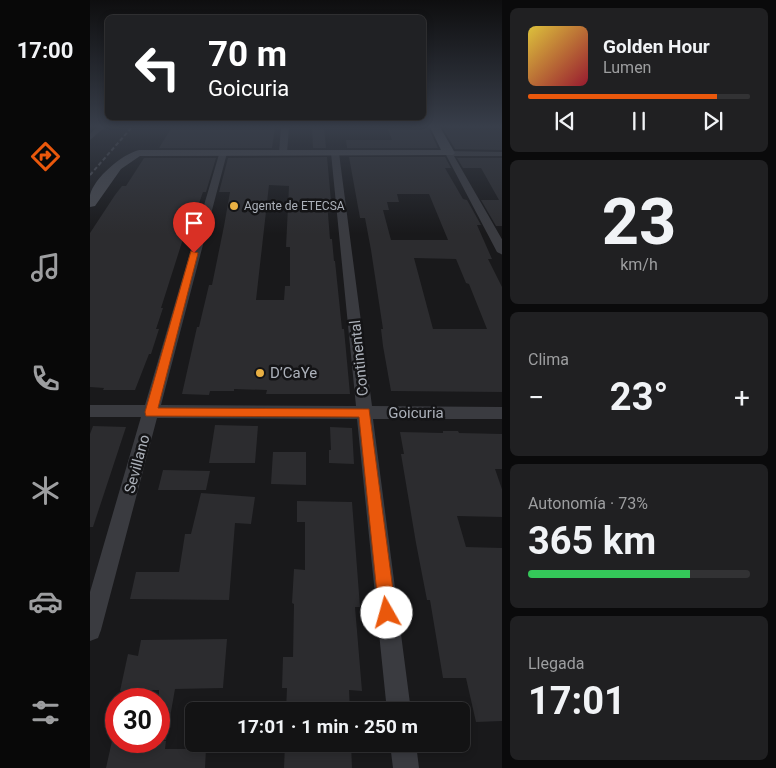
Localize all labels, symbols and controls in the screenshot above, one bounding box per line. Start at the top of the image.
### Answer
text: 70 m [208,34,287,75]
icon: left [125,35,190,100]
text: Golden Hour [603,35,710,58]
text: 17:00 [17,38,73,63]
text: Lumen [603,58,651,77]
text: Goicuria [208,76,289,101]
icon: previous [551,107,579,135]
icon: pause [625,107,653,135]
icon: next [699,107,727,135]
icon: directions [28,139,63,174]
text: 23 [602,184,676,260]
place label: Agente de ETECSA [244,199,345,213]
marker: Agente de ETECSA [228,200,240,212]
pin [173,202,215,253]
icon: arrive [180,209,208,237]
icon: music [28,250,63,285]
text: km/h [620,255,658,274]
street label: Continental [346,319,372,397]
text: Clima [528,350,569,369]
icon: phone [28,361,63,396]
place label: D’CaYe [270,364,317,382]
marker: D’CaYe [254,367,266,379]
text: 23° [610,375,668,419]
text: − [528,381,544,414]
text: + [734,381,750,414]
street label: Goicuria [388,404,444,422]
street label: Sevillano [121,433,153,495]
icon: climate [28,473,63,508]
text: Autonomía · 73% [528,494,648,513]
text: 365 km [528,519,656,563]
icon: car [28,584,63,619]
position arrow [360,586,412,638]
text: Llegada [528,654,584,673]
text: 17:01 [528,679,626,723]
speed limit sign: 30 [105,688,170,753]
icon: filters [28,695,63,730]
text: 17:01 · 1 min · 250 m [237,715,418,738]

